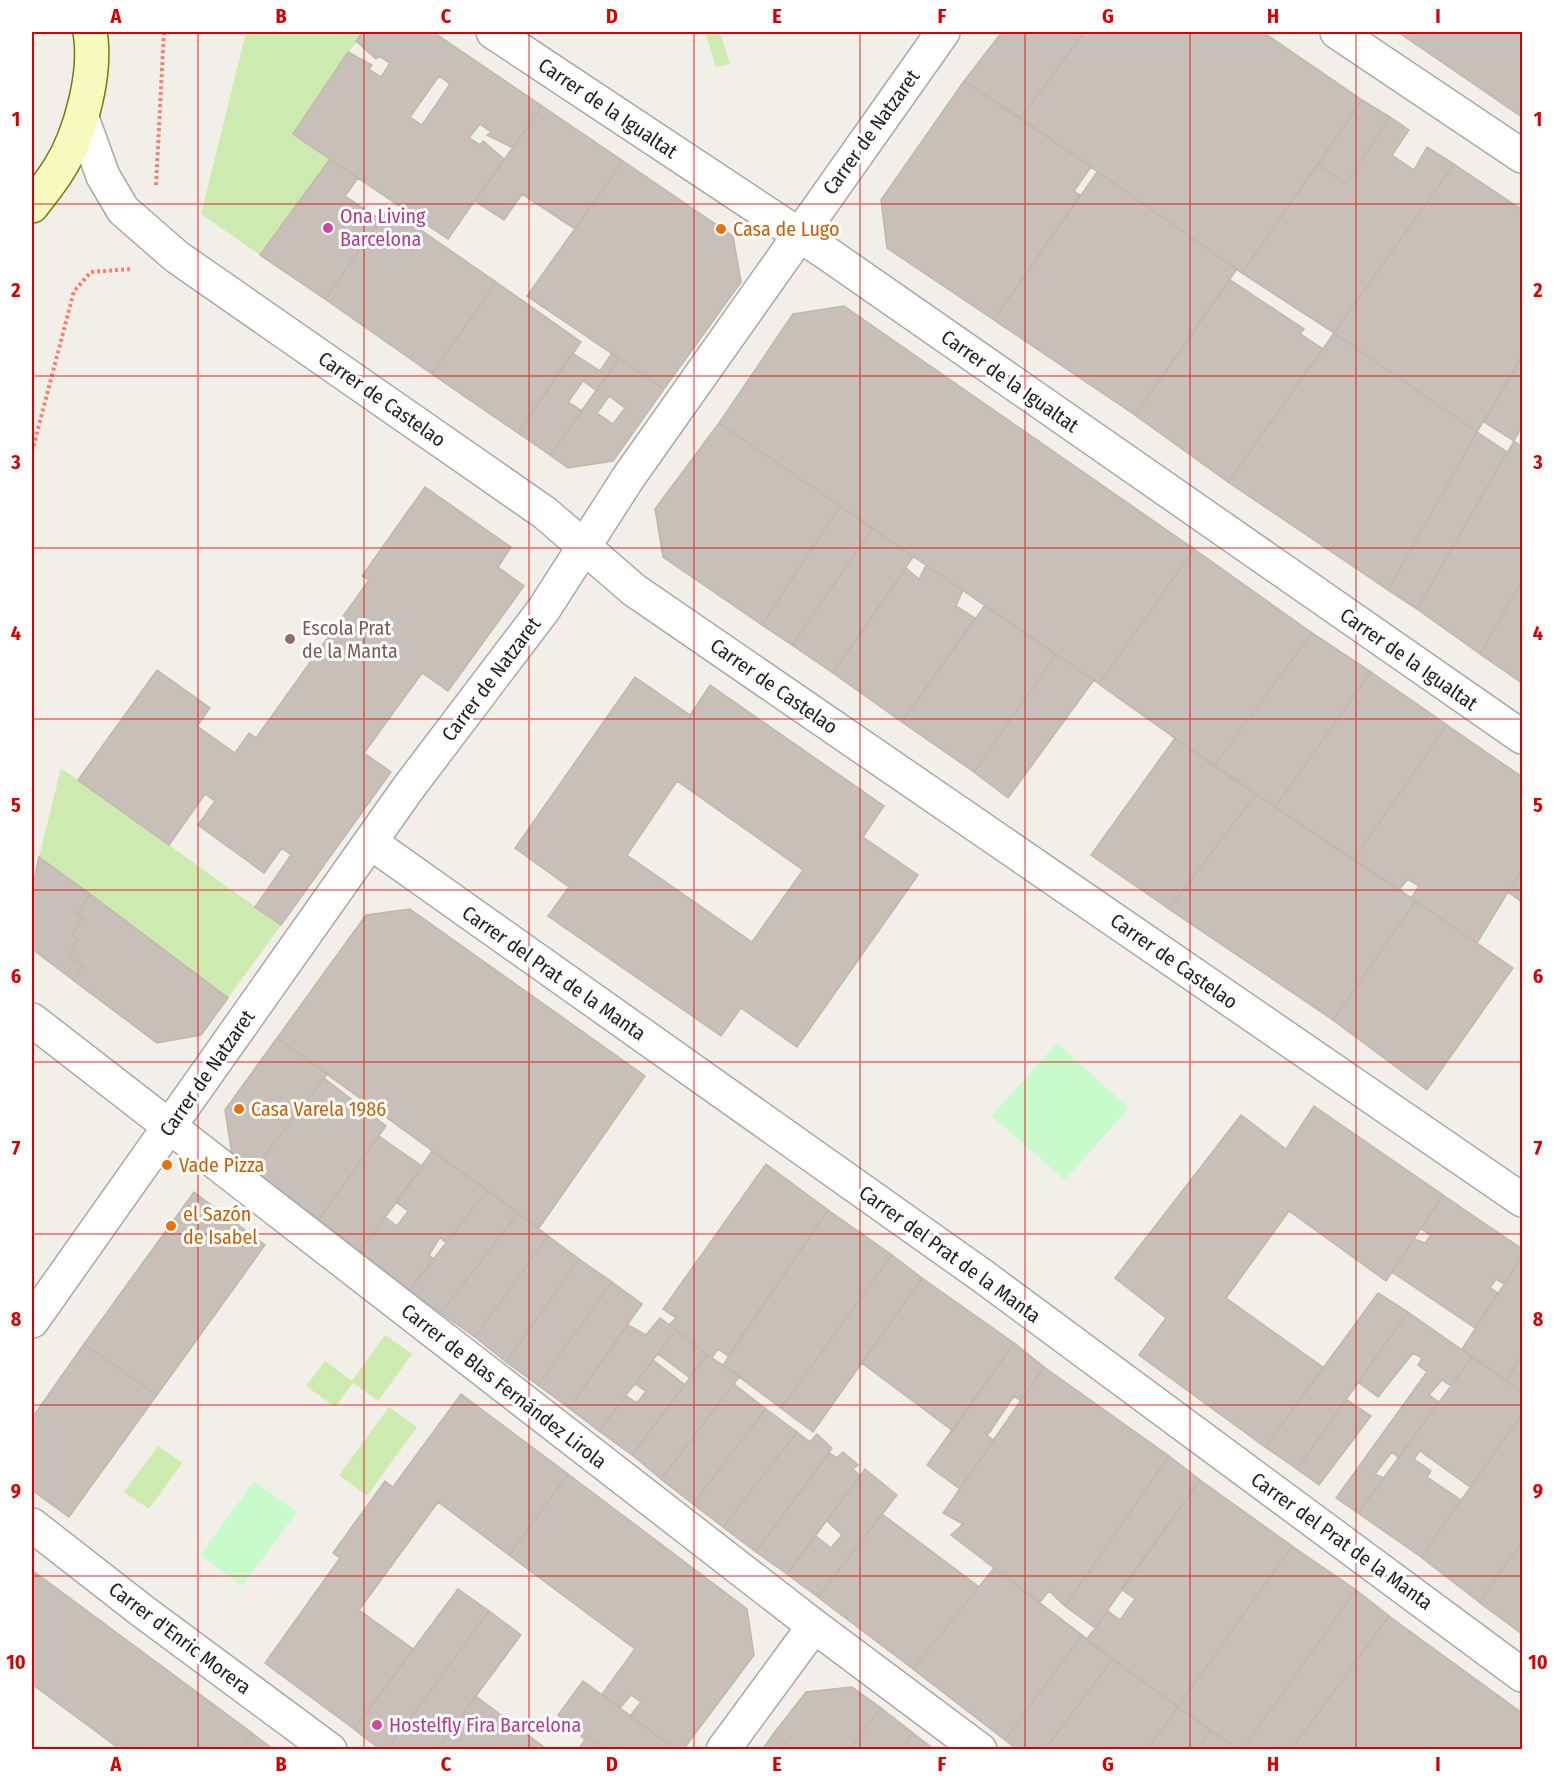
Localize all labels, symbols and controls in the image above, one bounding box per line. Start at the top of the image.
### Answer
text: A [110,4,123,28]
text: B [275,4,287,28]
text: C [441,4,452,28]
text: D [606,4,618,28]
text: E [772,4,782,28]
text: F [938,4,947,28]
text: G [1102,4,1114,28]
text: H [1267,4,1279,28]
text: I [1435,4,1441,28]
street label: Carrer de la Igualtat [534,53,682,164]
street label: Carrer de Natzaret [818,64,925,199]
text: 1 [12,107,20,131]
text: 1 [1534,107,1542,131]
place label: Ona Living Barcelona [340,204,426,251]
place label: Casa de Lugo [733,217,839,241]
marker: Ona Living Barcelona [321,221,335,235]
marker: Casa de Lugo [714,222,728,236]
text: 2 [10,278,21,302]
text: 2 [1532,278,1543,302]
street label: Carrer de la Igualtat [937,325,1084,438]
street label: Carrer de Castelao [314,346,450,452]
text: 3 [10,450,21,474]
text: 3 [1532,450,1543,474]
street label: Carrer de la Igualtat [1336,603,1483,716]
street label: Carrer de Natzaret [437,612,546,746]
place label: Escola Prat de la Manta [302,616,398,663]
text: 4 [11,621,21,645]
text: 4 [1533,621,1543,645]
marker: Escola Prat de la Manta [283,632,297,646]
street label: Carrer de Castelao [706,633,842,739]
text: 5 [11,793,21,817]
text: 5 [1533,793,1543,817]
street label: Carrer del Prat de la Manta [458,901,650,1045]
street label: Carrer de Castelao [1106,908,1242,1014]
text: 6 [11,964,21,988]
text: 6 [1533,964,1543,988]
street label: Carrer de Natzaret [154,1005,260,1141]
place label: Casa Varela 1986 [251,1097,386,1121]
marker: Casa Varela 1986 [232,1102,246,1116]
text: 7 [12,1136,21,1160]
text: 7 [1534,1136,1543,1160]
place label: Vade Pizza [179,1153,264,1177]
marker: Vade Pizza [160,1158,174,1172]
street label: Carrer del Prat de la Manta [855,1180,1045,1328]
place label: el Sazón de Isabel [183,1202,258,1249]
marker: el Sazón de Isabel [164,1219,178,1233]
street label: Carrer de Blas Fernández Lirola [397,1298,611,1474]
text: 8 [11,1307,22,1331]
text: 8 [1533,1307,1544,1331]
street label: Carrer del Prat de la Manta [1247,1467,1437,1615]
text: 9 [11,1479,21,1503]
text: 9 [1533,1479,1543,1503]
street label: Carrer d'Enric Morera [104,1577,256,1699]
text: 10 [6,1650,26,1674]
text: 10 [1528,1650,1548,1674]
place label: Hostelfly Fira Barcelona [389,1713,581,1737]
marker: Hostelfly Fira Barcelona [370,1718,384,1732]
text: A [110,1752,123,1776]
text: B [275,1752,287,1776]
text: C [441,1752,452,1776]
text: D [606,1752,618,1776]
text: E [772,1752,782,1776]
text: F [938,1752,947,1776]
text: G [1102,1752,1114,1776]
text: H [1267,1752,1279,1776]
text: I [1435,1752,1441,1776]

